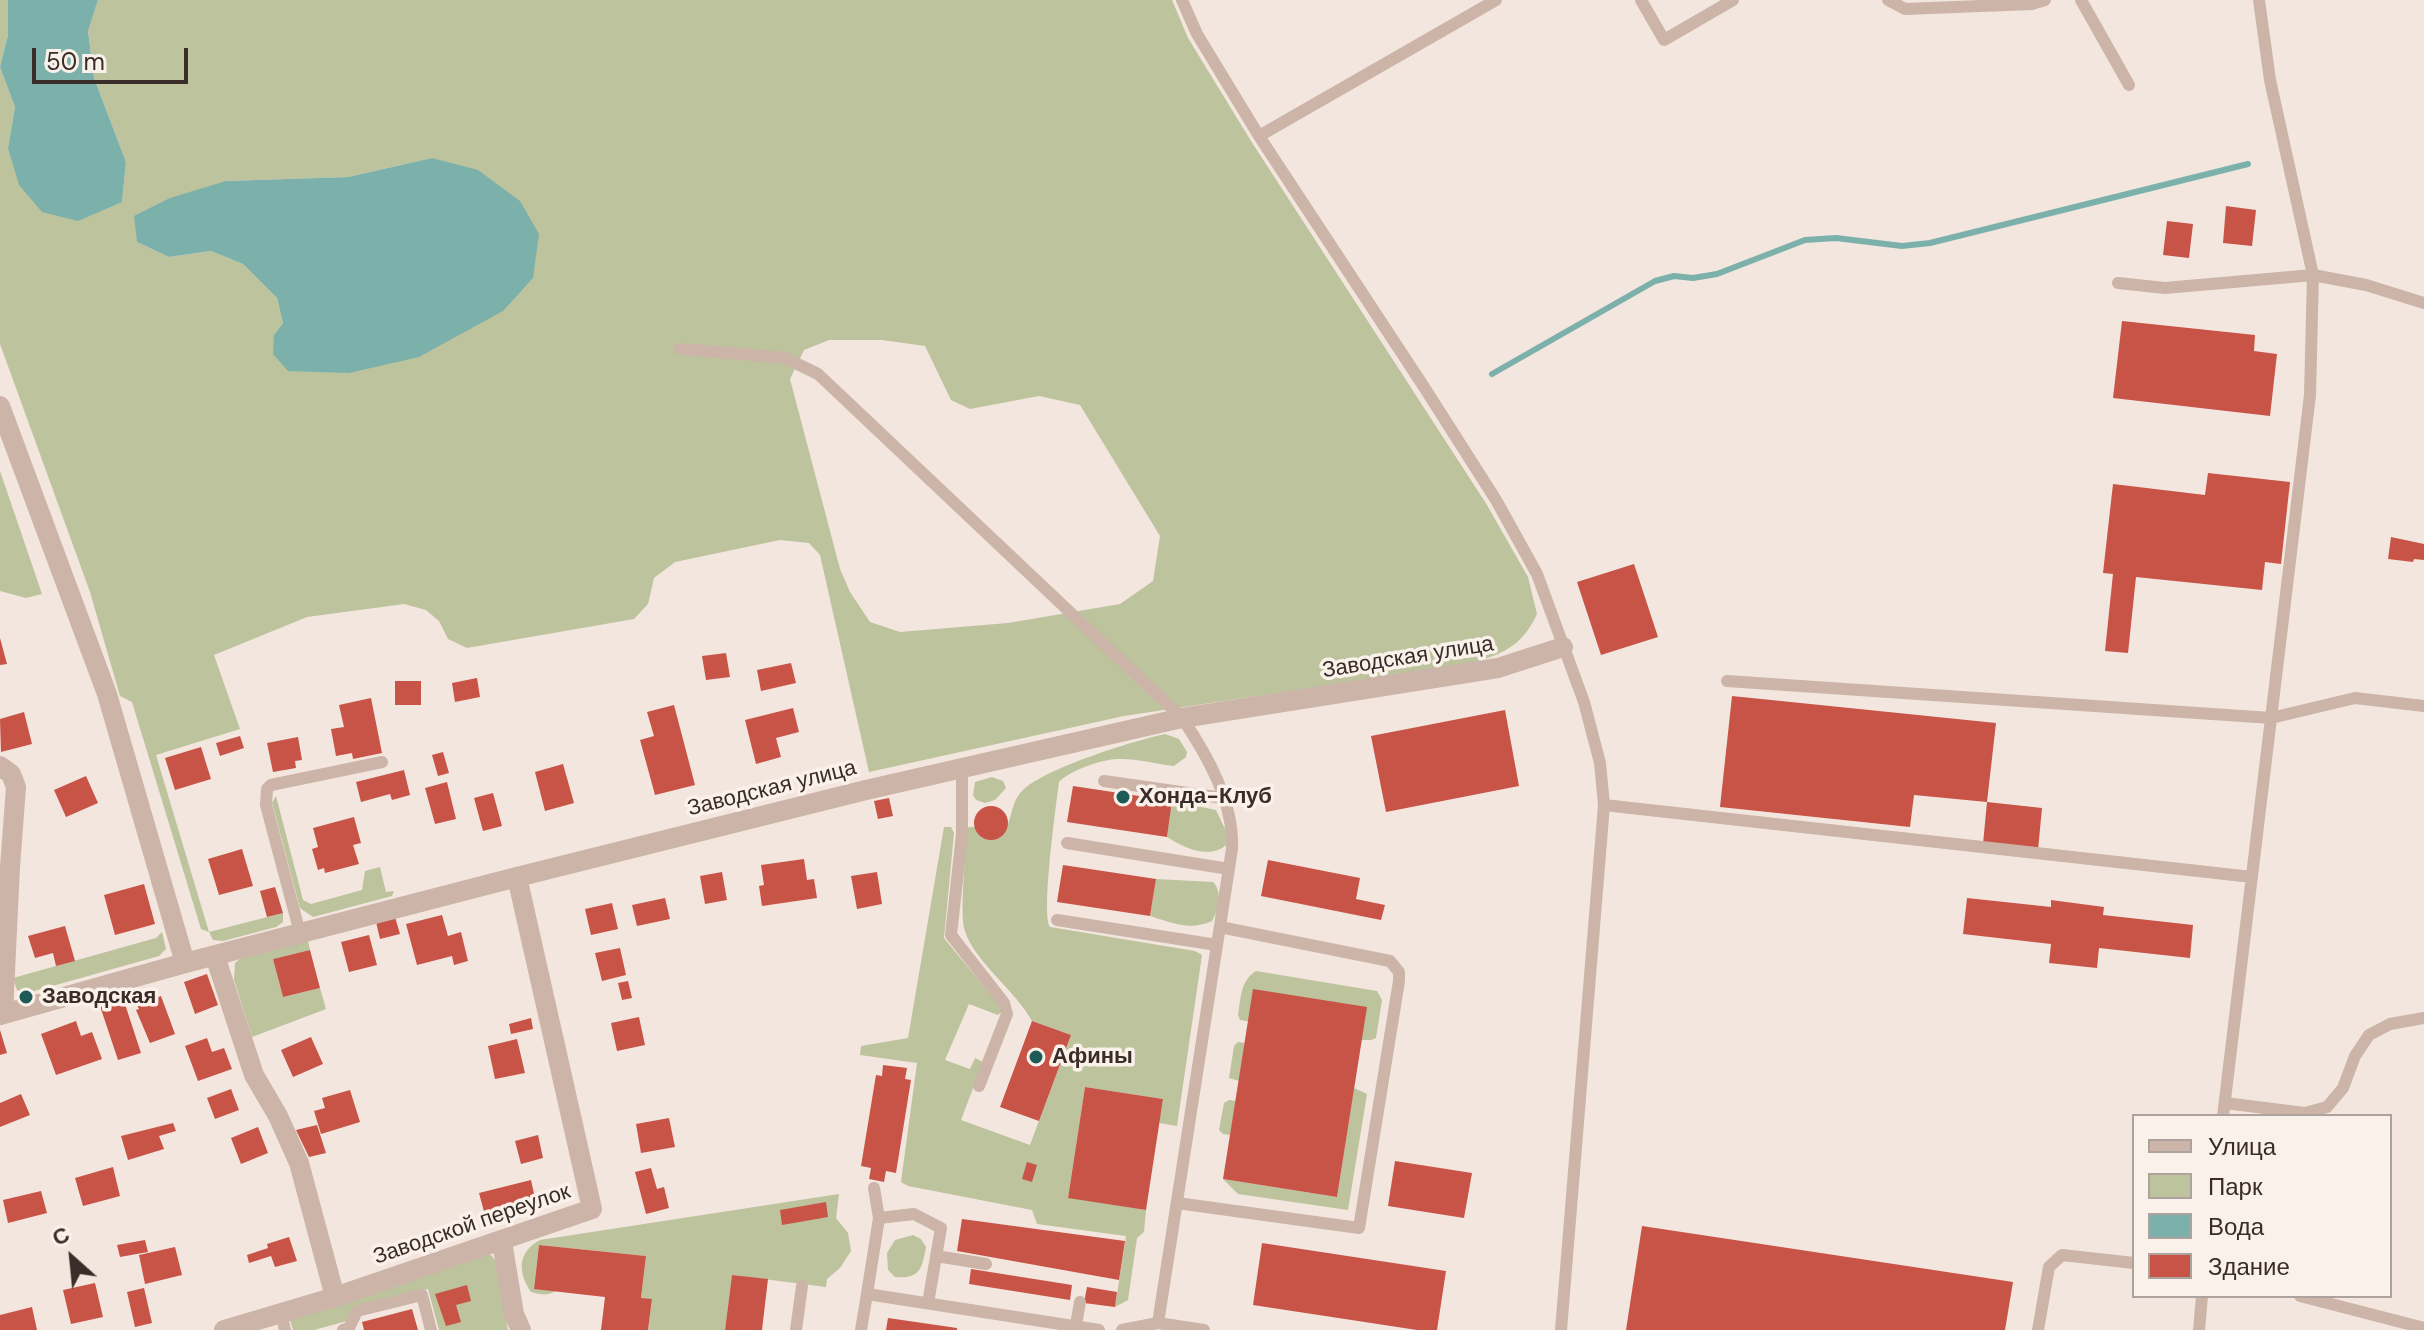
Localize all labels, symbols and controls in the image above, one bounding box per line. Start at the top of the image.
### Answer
scale bar [36,32,192,82]
text: 50 m [46,46,105,77]
street label: Заводская улица [1320,631,1496,685]
street label: Заводская улица [685,755,859,823]
place label: Хонда-Клуб [1139,784,1272,810]
marker: Хонда-Клуб [1114,788,1132,806]
place label: Заводская [42,984,156,1010]
marker: Заводская [17,988,35,1006]
place label: Афины [1052,1044,1133,1070]
marker: Афины [1027,1048,1045,1066]
legend [2132,1114,2392,1298]
text: Улица [2208,1131,2276,1162]
text: Парк [2208,1171,2262,1202]
street label: Заводской переулок [370,1179,574,1271]
text: Вода [2208,1211,2264,1242]
north arrow [32,1218,112,1298]
text: С [47,1220,75,1253]
text: Здание [2208,1251,2290,1282]

